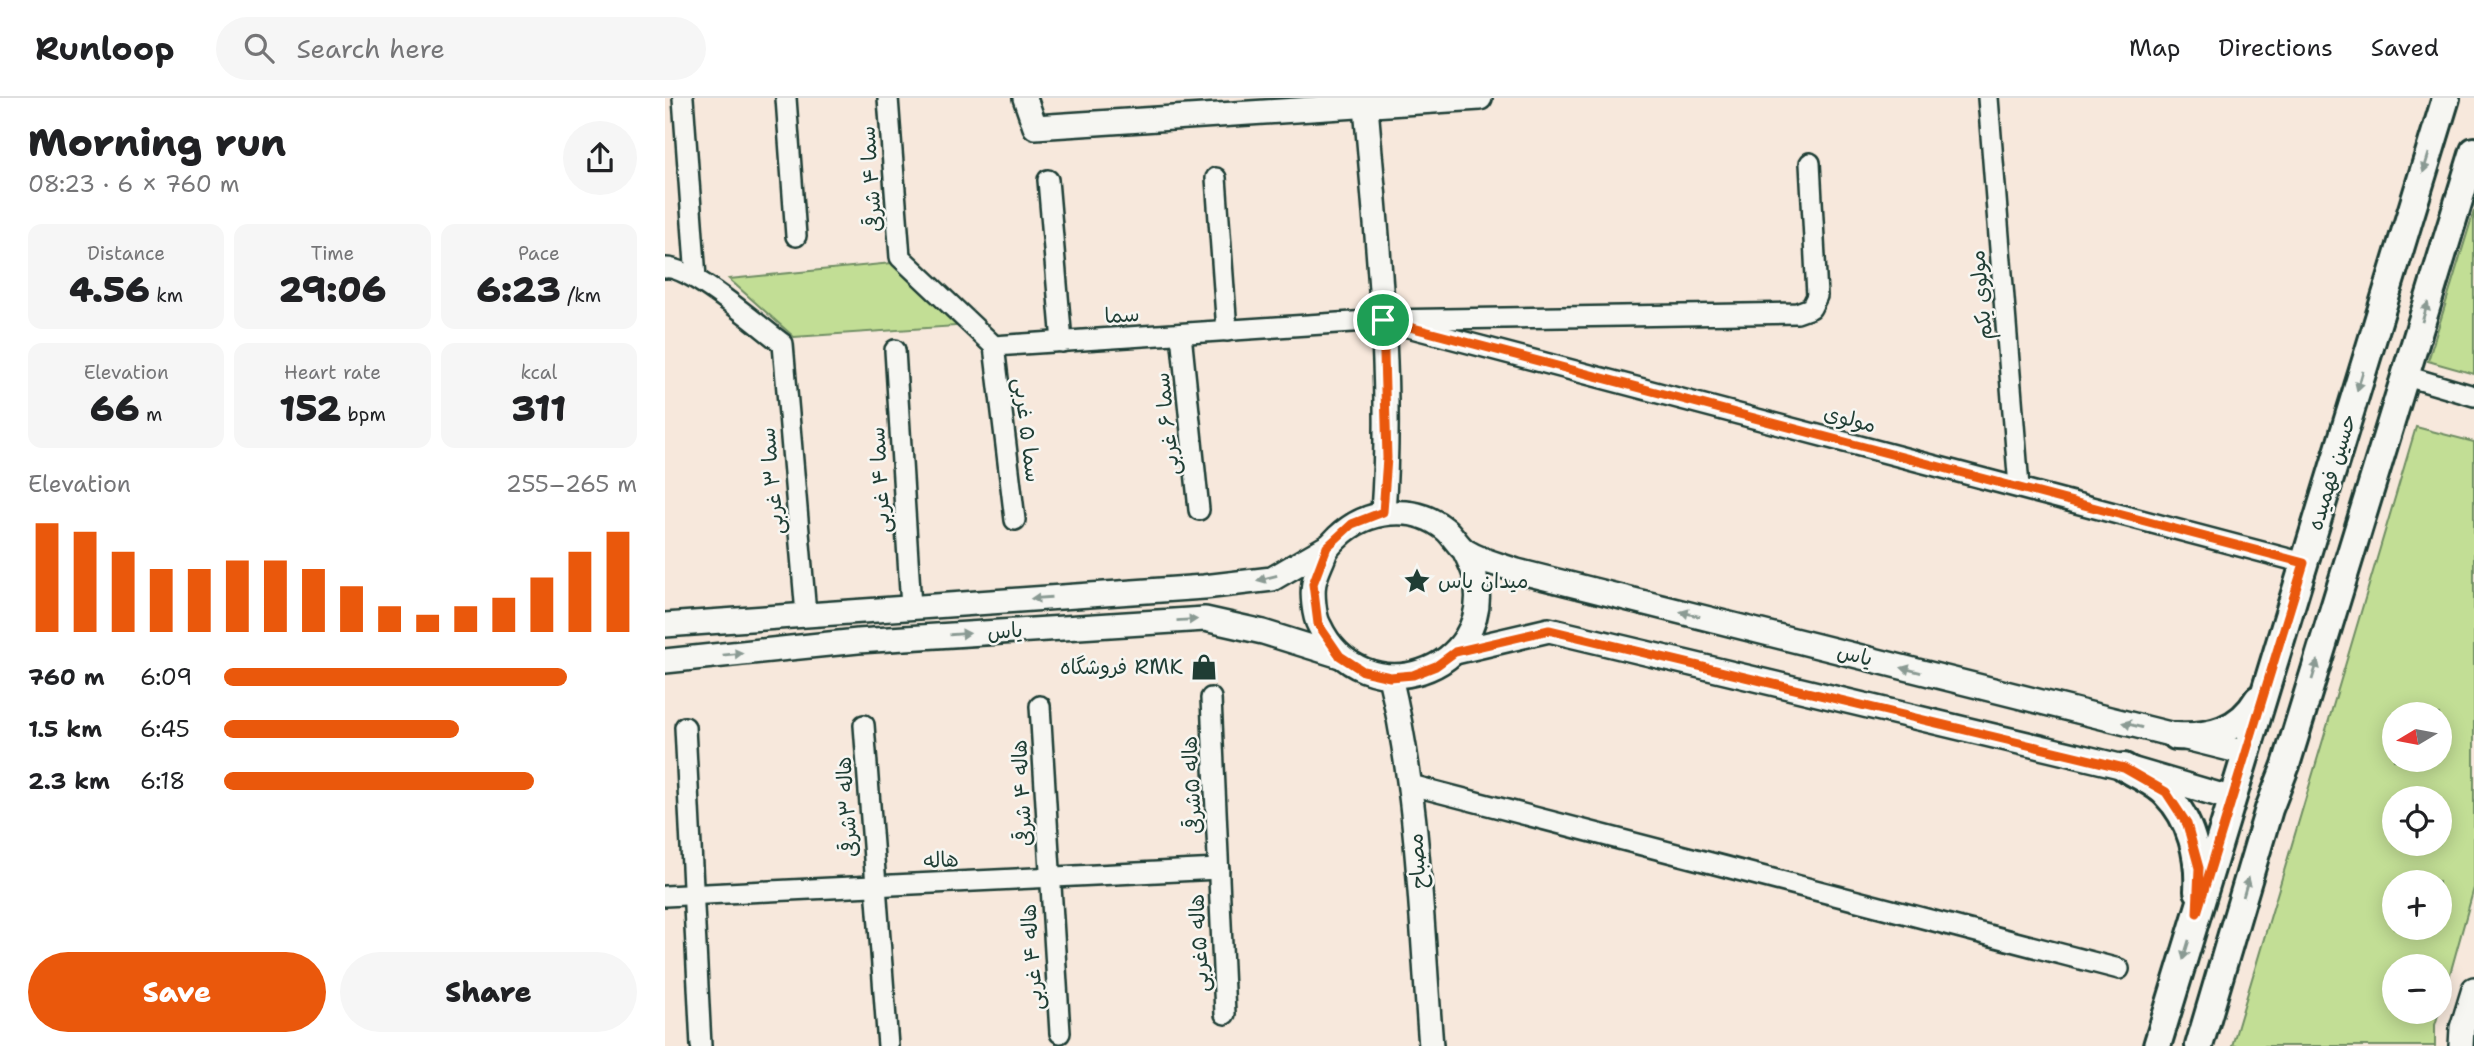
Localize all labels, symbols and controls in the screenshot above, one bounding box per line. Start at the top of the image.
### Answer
search box [216,17,706,80]
text: Runloop [35,26,174,71]
icon: search [240,29,278,67]
text: Search here [296,31,445,66]
text: Map [2129,32,2180,64]
text: Directions [2218,32,2333,64]
text: Saved [2371,32,2439,64]
text: Morning run [28,117,286,168]
button: share [563,121,637,195]
street label: سما ۴ شرقی [853,125,889,233]
one-way arrow [2421,153,2431,174]
text: 08:23 · 6 × 760 m [28,169,240,199]
text: Distance [87,241,165,266]
text: Time [311,241,354,266]
text: Pace [518,241,560,266]
street label: مولوی یکم [1963,249,2001,341]
text: 4.56 [69,266,150,313]
text: 29:06 [279,266,386,313]
text: 6:23 [476,266,561,313]
text: km [150,283,183,308]
text: /km [561,283,601,308]
pin [1353,290,1413,350]
street label: سما [1104,300,1140,330]
icon: arrive [1364,301,1402,339]
one-way arrow [2420,301,2431,322]
text: Elevation [84,360,169,385]
text: Heart rate [284,360,381,385]
text: kcal [520,360,557,385]
street label: سما ۶ غربی [1148,371,1186,477]
one-way arrow [2354,371,2364,392]
street label: سما ۵ غربی [1007,376,1047,484]
text: 66 [90,385,140,432]
text: 152 [279,385,341,432]
text: 311 [511,385,566,432]
street label: مولوی [1821,399,1879,439]
text: m [140,402,162,427]
text: bpm [341,402,386,427]
street label: حسین فهمیده [2301,410,2363,534]
street label: سما ۳ غربی [753,426,791,536]
street label: سما ۴ غربی [863,426,897,534]
text: Elevation [28,469,131,499]
text: 255–265 m [506,469,637,499]
place icon: میدان یاس [1402,566,1432,596]
place label: میدان یاس [1438,567,1528,595]
one-way arrow [1256,573,1278,584]
one-way arrow [1030,593,1052,604]
one-way arrow [1679,608,1701,619]
one-way arrow [1176,614,1198,625]
street label: یاس [986,616,1024,646]
one-way arrow [949,628,971,639]
street label: یاس [1834,637,1876,673]
one-way arrow [722,648,744,659]
shop icon: فروشگاه RMK [1189,652,1219,682]
place label: فروشگاه RMK [1060,653,1183,681]
one-way arrow [2311,659,2321,680]
text: 760 m [28,662,105,692]
text: 6:09 [140,662,192,692]
one-way arrow [1900,664,1922,675]
north arrow [2382,702,2452,772]
map controls [2382,702,2452,1024]
text: 1.5 km [28,714,102,744]
text: 6:45 [140,714,190,744]
one-way arrow [2121,719,2143,730]
street label: هاله ۵شرقی [1175,735,1209,835]
street label: هاله ۴ شرقی [1005,739,1039,847]
street label: هاله ۳شرقی [830,756,864,858]
text: 2.3 km [28,766,110,796]
text: 6:18 [140,766,185,796]
button: locate [2382,786,2452,856]
street label: مصباح [1401,832,1433,890]
street label: هاله [923,845,959,875]
button: + [2382,870,2452,940]
one-way arrow [2242,876,2252,897]
street label: هاله ۵غربی [1182,893,1216,993]
street label: هاله ۴ غربی [1014,903,1050,1011]
one-way arrow [2181,940,2191,961]
button: Save [28,952,326,1032]
button: Share [340,952,637,1032]
button: − [2382,954,2452,1024]

